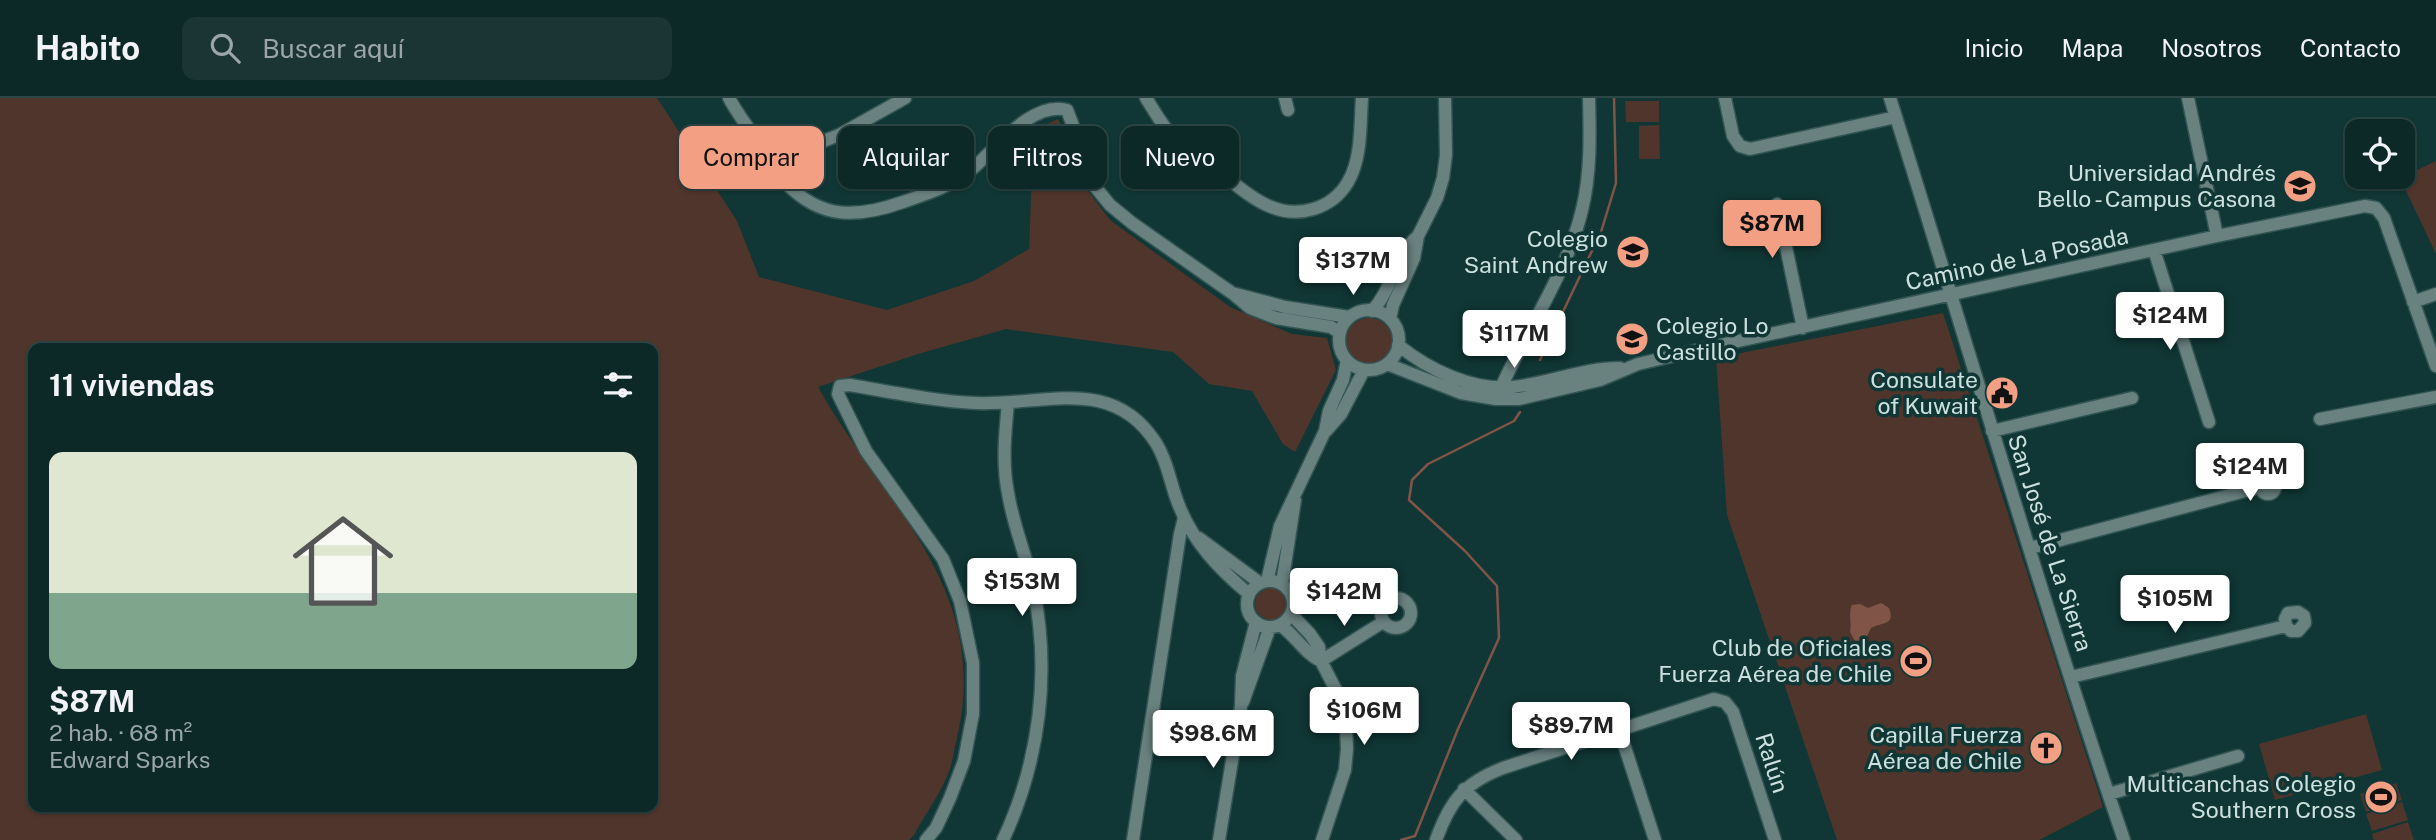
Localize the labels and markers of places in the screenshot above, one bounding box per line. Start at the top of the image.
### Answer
place label: Universidad Andrés Bello - Campus Casona [2037,159,2276,212]
school or university icon: Universidad Andrés Bello - Campus Casona [2281,167,2319,205]
pin: $87M [1731,200,1813,260]
place label: Colegio Saint Andrew [1464,225,1608,278]
school or university icon: Colegio Saint Andrew [1614,233,1652,271]
pin: $137M [1304,238,1402,297]
pin: $124M [2121,292,2219,352]
pin: $117M [1465,310,1563,370]
place label: Colegio Lo Castillo [1656,312,1768,365]
school or university icon: Colegio Lo Castillo [1613,320,1651,358]
place label: Consulate of Kuwait [1870,366,1978,419]
public building icon: Consulate of Kuwait [1983,374,2021,412]
pin: $124M [2201,444,2299,503]
pin: $153M [973,559,1071,618]
pin: $142M [1295,568,1393,628]
pin: $105M [2126,575,2224,635]
place label: Club de Oficiales Fuerza Aérea de Chile [1658,634,1892,687]
sports icon: Club de Oficiales Fuerza Aérea de Chile [1897,642,1935,680]
pin: $106M [1315,688,1413,747]
pin: $89.7M [1514,702,1628,762]
pin: $98.6M [1156,710,1270,770]
place label: Capilla Fuerza Aérea de Chile [1867,721,2022,774]
church icon: Capilla Fuerza Aérea de Chile [2027,729,2065,767]
place label: Multicanchas Colegio Southern Cross [2127,770,2356,823]
sports icon: Multicanchas Colegio Southern Cross [2362,778,2400,816]

